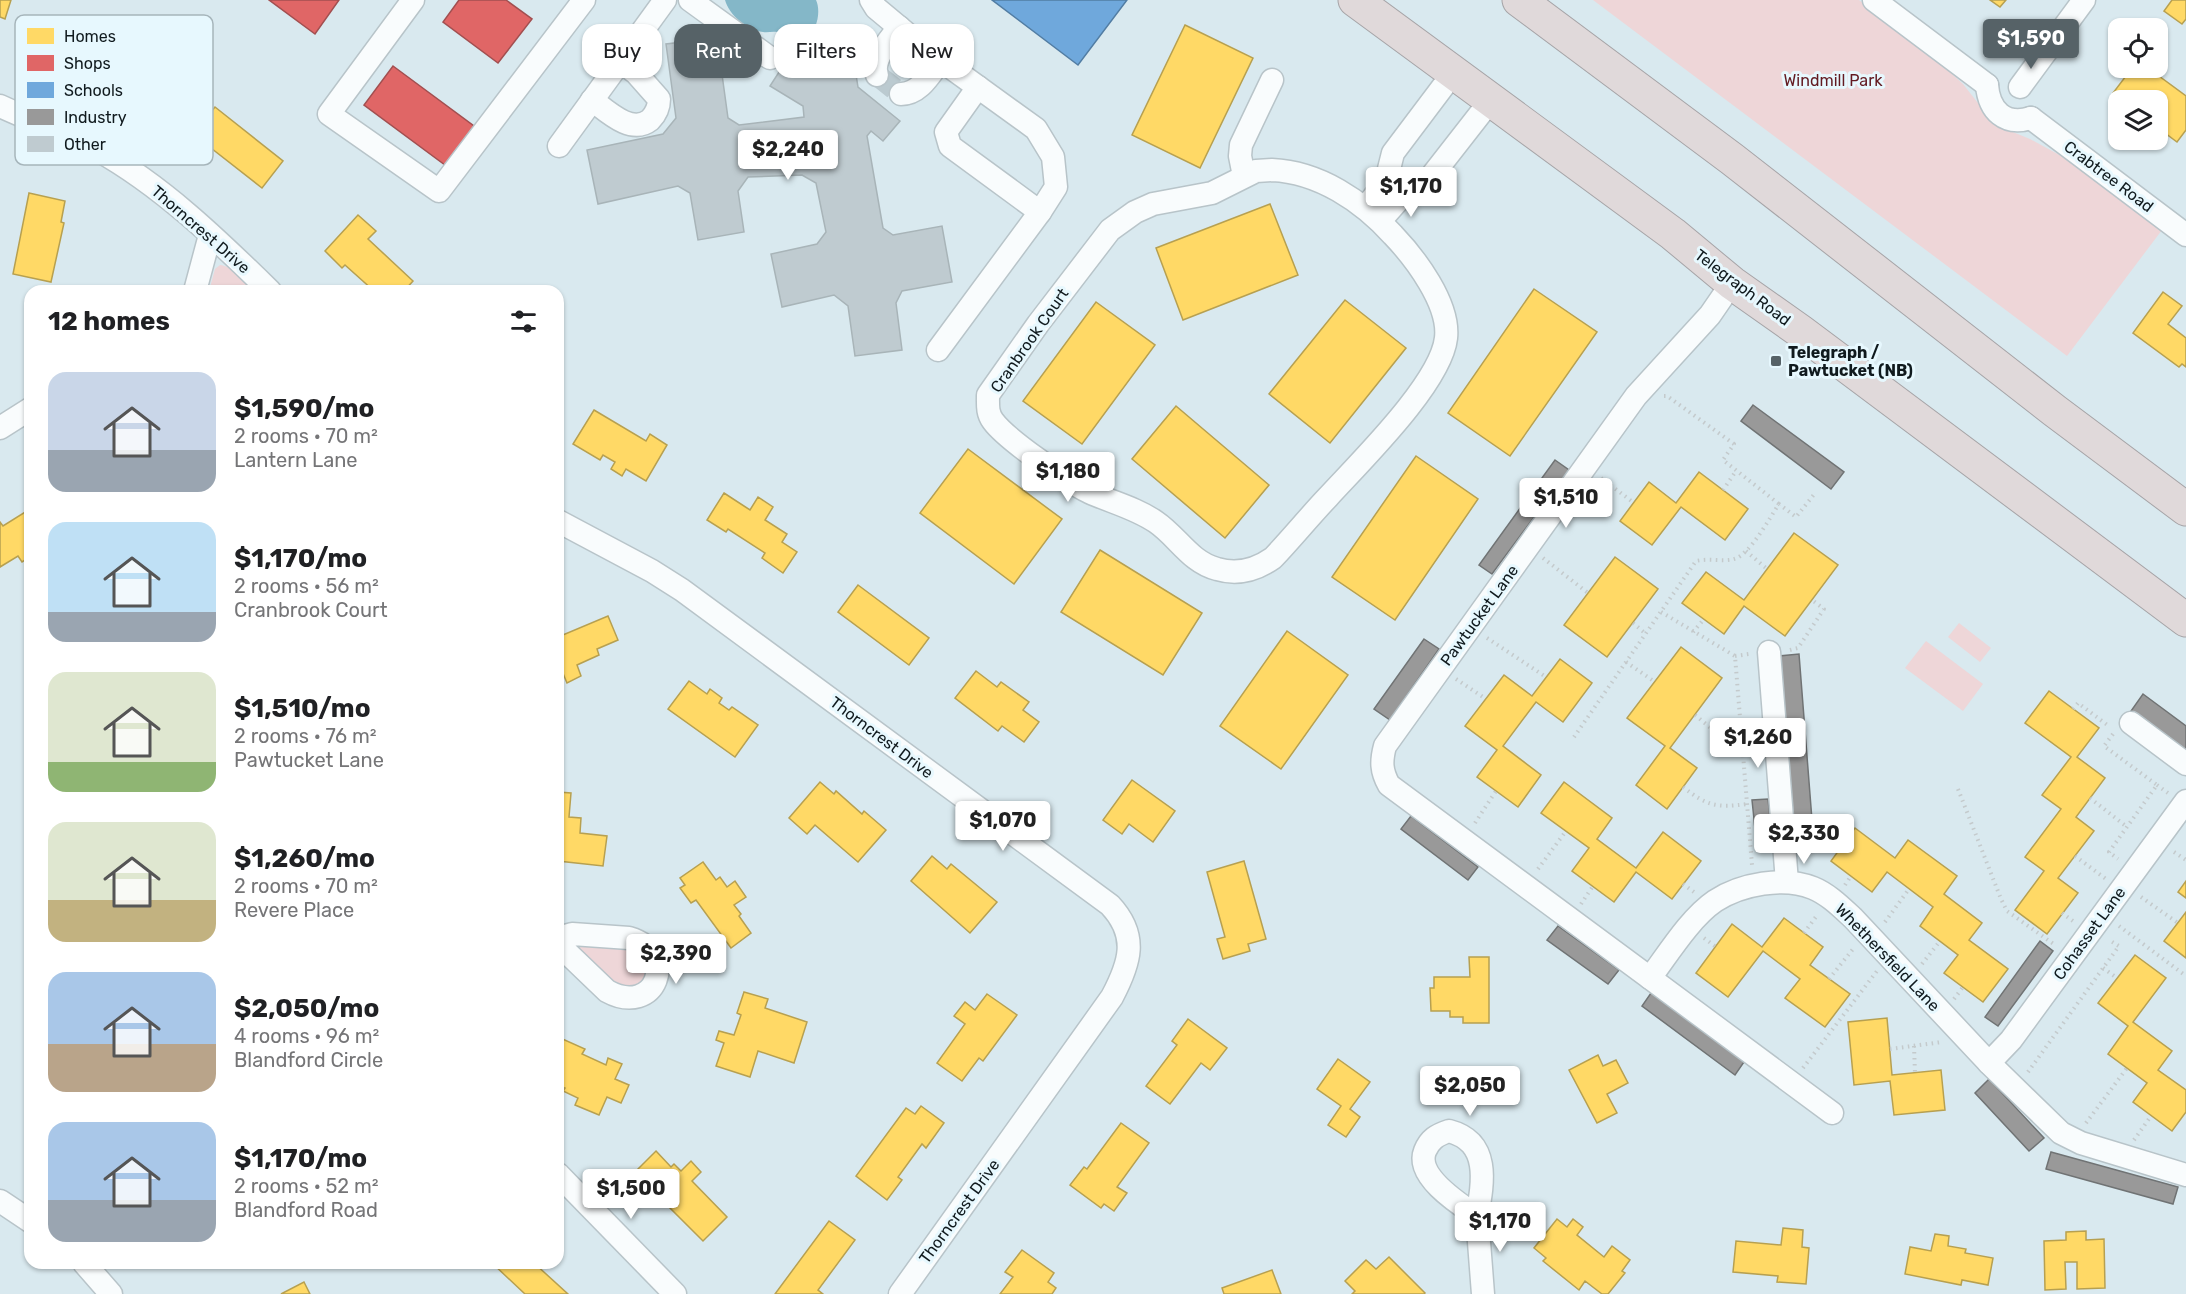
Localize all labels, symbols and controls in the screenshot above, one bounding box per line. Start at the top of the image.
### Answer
legend [15,15,213,165]
map controls [2108,18,2168,150]
button: locate [2108,18,2168,78]
pin: $1,590 [1982,19,2080,70]
chip: Buy [582,24,662,78]
chip: Rent [674,24,762,78]
chip: Filters [774,24,878,78]
chip: New [890,24,974,78]
text: $1,590 [1997,26,2065,50]
text: Homes [64,27,116,46]
text: Shops [64,54,111,73]
park label: Windmill Park [1784,71,1883,90]
text: Schools [64,81,123,100]
button: layers [2108,90,2168,150]
text: Industry [64,108,127,127]
pin: $2,240 [739,130,837,181]
text: Other [64,135,106,154]
text: $2,240 [752,137,824,161]
street label: Crabtree Road [2060,137,2157,216]
pin: $1,170 [1362,167,1460,218]
text: $1,170 [1380,174,1442,198]
street label: Thorncrest Drive [148,181,254,277]
street label: Telegraph Road [1691,245,1794,330]
street label: Cranbrook Court [986,285,1072,396]
icon: filters [507,305,540,338]
text: 12 homes [48,306,170,337]
place label: Telegraph / Pawtucket (NB) [1788,343,1913,380]
marker: Telegraph / Pawtucket (NB) [1769,354,1783,368]
text: $1,590/mo [234,393,375,424]
icon: home [96,396,168,468]
text: 2 rooms · 70 m² [234,424,378,448]
text: Lantern Lane [234,448,358,472]
pin: $1,180 [1019,452,1117,503]
text: $1,180 [1036,459,1100,483]
pin: $1,510 [1517,478,1615,529]
text: $1,510 [1533,485,1599,509]
text: $1,170/mo [234,543,367,574]
icon: home [96,546,168,618]
street label: Pawtucket Lane [1436,561,1522,669]
text: 2 rooms · 56 m² [234,574,379,598]
text: Cranbrook Court [234,598,387,622]
street label: Thorncrest Drive [826,692,937,782]
text: $1,510/mo [234,693,371,724]
icon: home [96,696,168,768]
pin: $1,260 [1709,718,1807,769]
text: 2 rooms · 76 m² [234,724,377,748]
text: $1,260 [1724,725,1792,749]
text: Pawtucket Lane [234,748,384,772]
pin: $1,070 [954,801,1052,852]
text: $1,070 [969,808,1037,832]
pin: $2,330 [1755,814,1853,865]
text: $2,330 [1768,821,1840,845]
text: $1,260/mo [234,843,375,874]
icon: home [96,846,168,918]
text: 2 rooms · 70 m² [234,874,378,898]
street label: Cohasset Lane [2049,883,2130,984]
text: Revere Place [234,898,354,922]
street label: Whethersfield Lane [1831,900,1944,1015]
pin: $2,390 [627,934,725,985]
text: $2,390 [640,941,712,965]
text: $2,050/mo [234,993,379,1024]
icon: home [96,996,168,1068]
text: 4 rooms · 96 m² [234,1024,379,1048]
text: Blandford Circle [234,1048,383,1072]
pin: $2,050 [1421,1066,1519,1117]
text: $2,050 [1434,1073,1506,1097]
text: $1,170/mo [234,1143,367,1174]
icon: home [96,1146,168,1218]
street label: Thorncrest Drive [915,1155,1004,1267]
pin: $1,500 [582,1169,680,1220]
text: 2 rooms · 52 m² [234,1174,379,1198]
text: $1,500 [597,1176,665,1200]
text: Blandford Road [234,1198,378,1222]
pin: $1,170 [1451,1202,1549,1253]
text: $1,170 [1469,1209,1531,1233]

